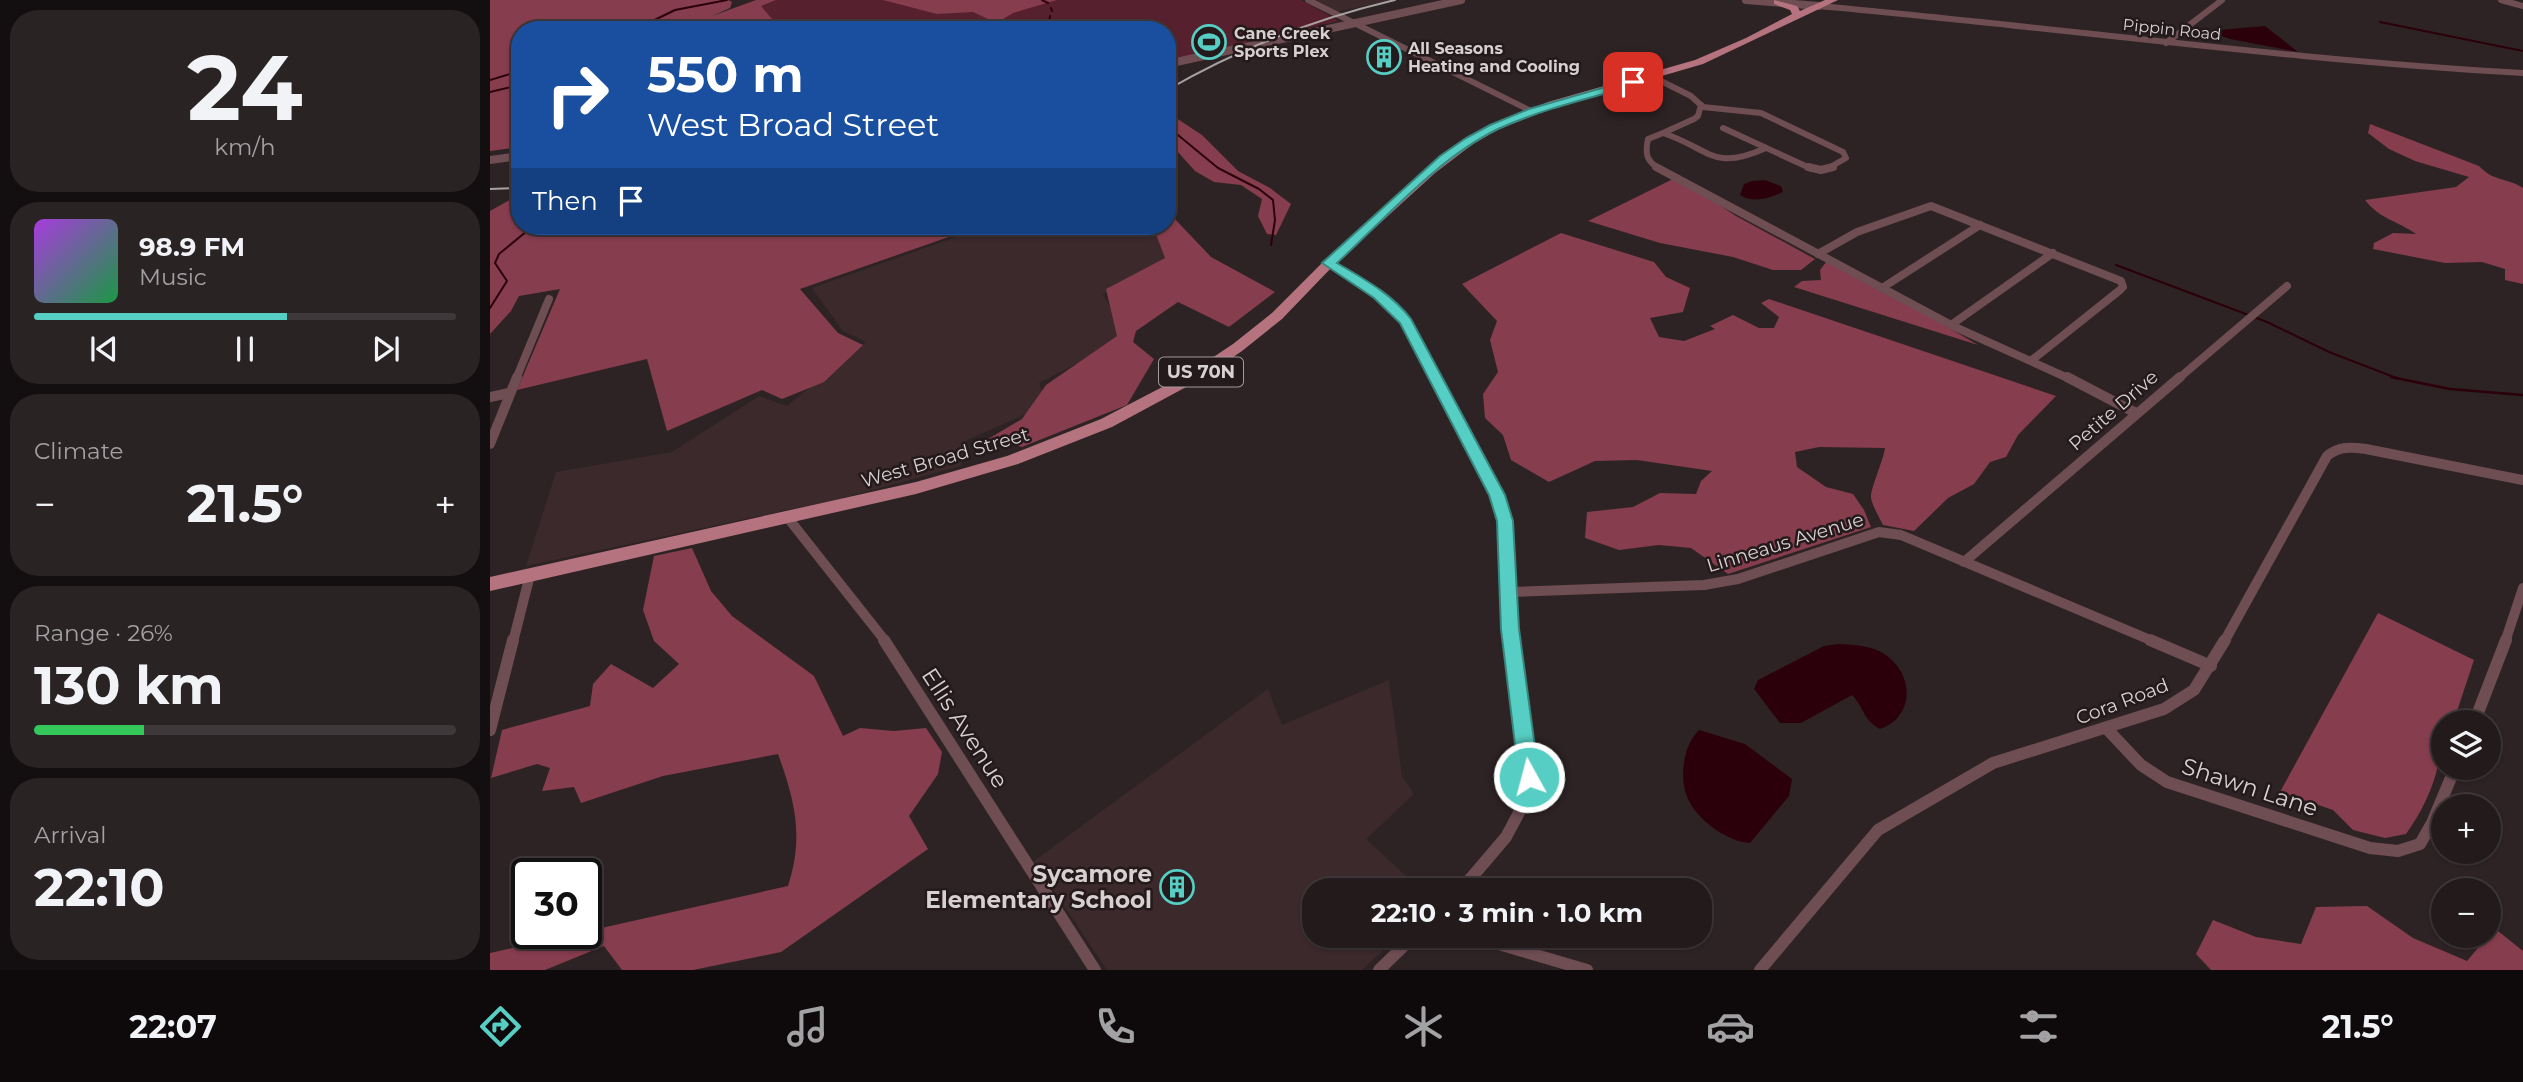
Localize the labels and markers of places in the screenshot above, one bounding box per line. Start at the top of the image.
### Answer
sports icon: Cane Creek Sports Plex [1190,23,1228,61]
place label: Cane Creek Sports Plex [1234,24,1331,61]
building icon: All Seasons Heating and Cooling [1365,38,1403,76]
place label: All Seasons Heating and Cooling [1407,39,1580,76]
pin [1603,52,1663,112]
place label: Sycamore Elementary School [925,860,1152,914]
building icon: Sycamore Elementary School [1158,868,1196,906]

